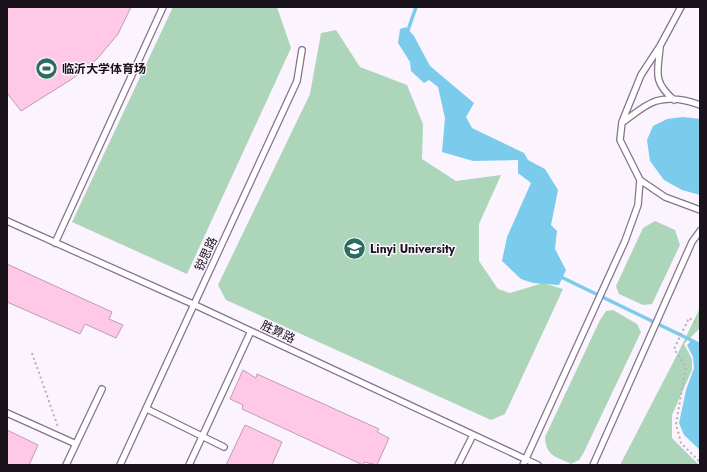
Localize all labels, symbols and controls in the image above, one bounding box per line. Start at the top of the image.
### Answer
sports icon: 临沂大学体育场 [33,56,59,82]
place label: 临沂大学体育场 [62,60,146,78]
street label: 锐思路 [190,234,222,274]
school or university icon: Linyi University [341,236,367,262]
place label: Linyi University [370,240,456,258]
street label: 胜算路 [258,316,298,348]

